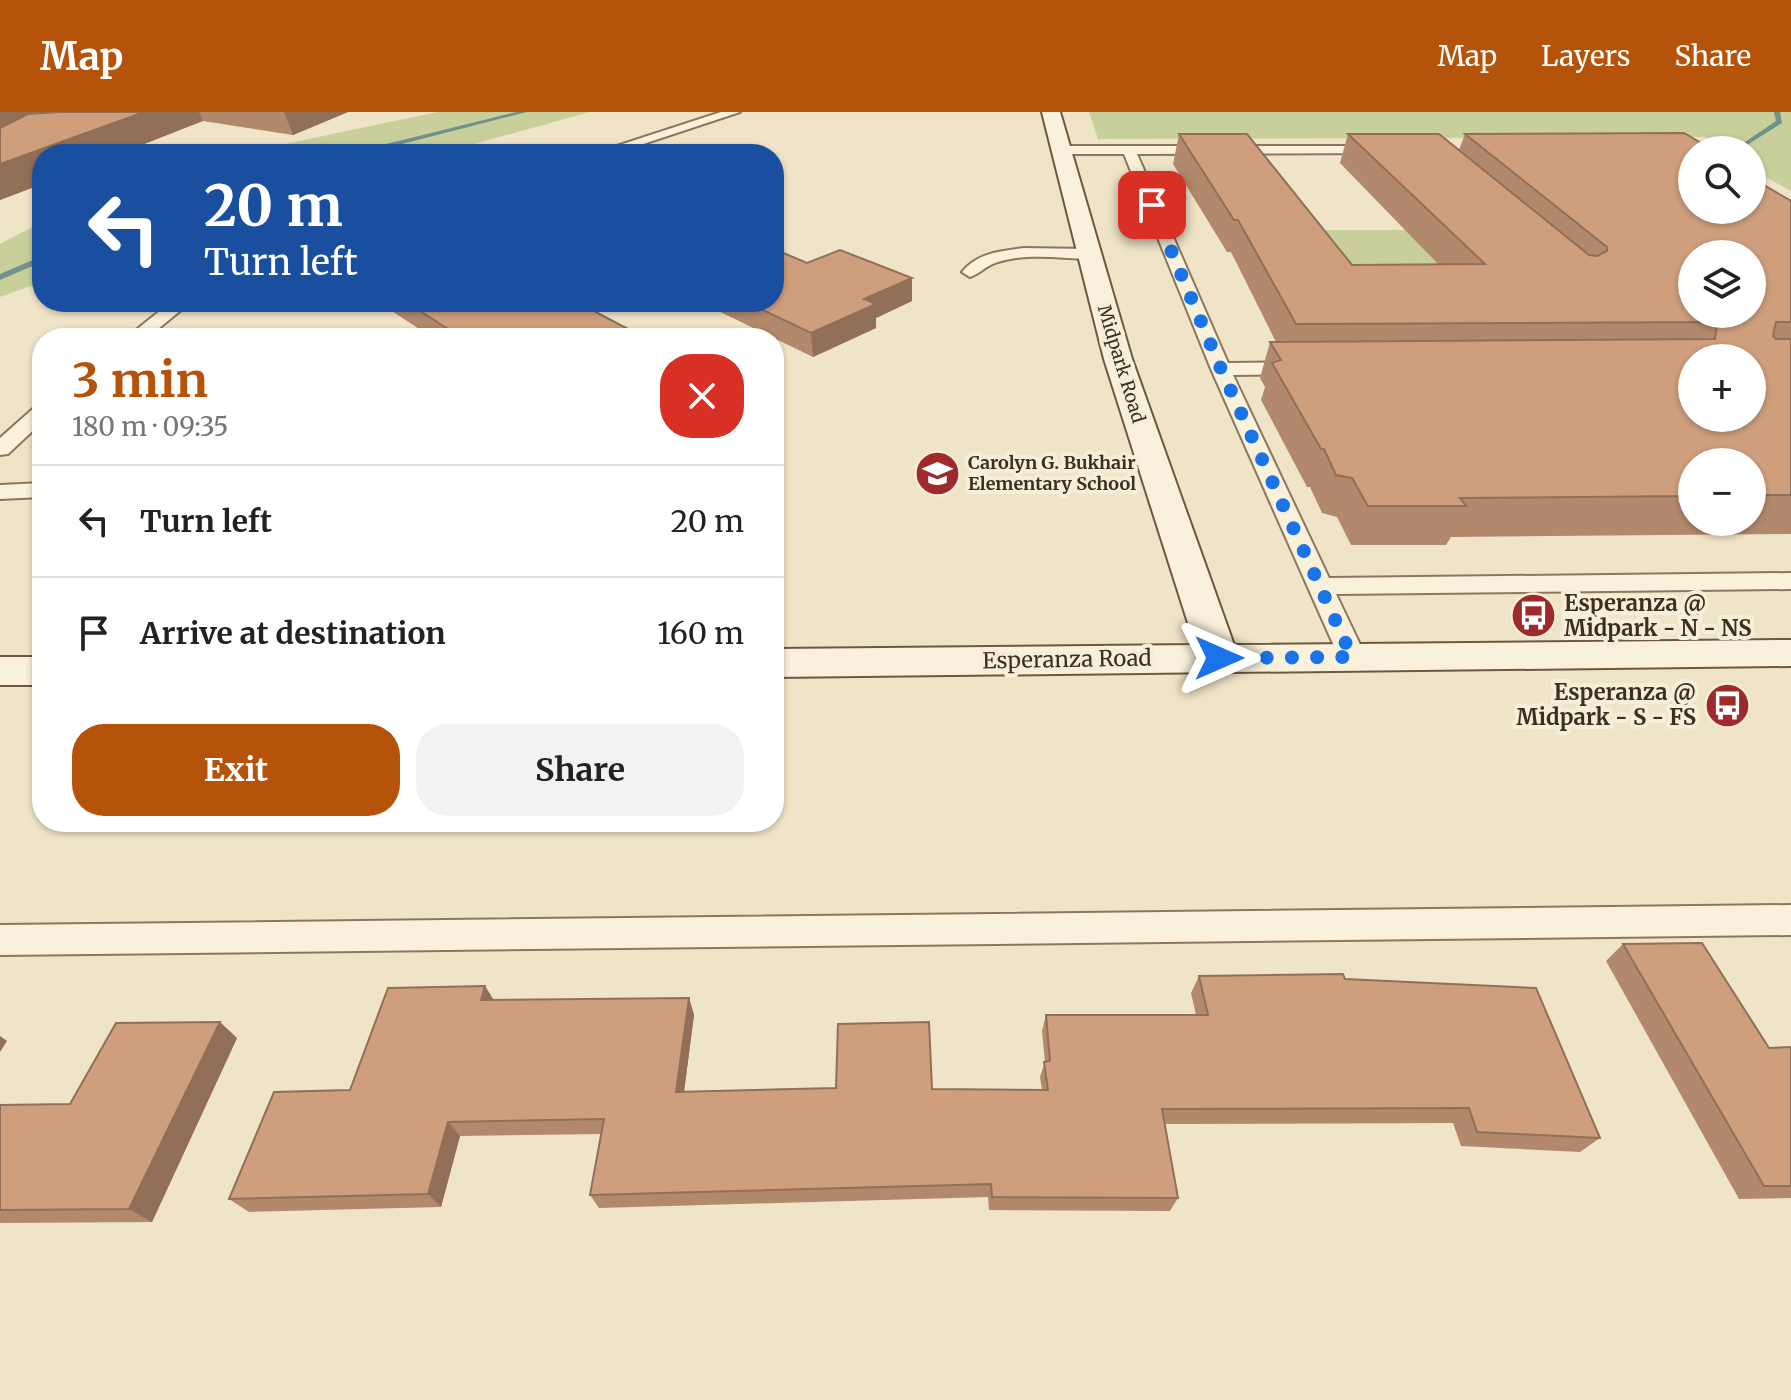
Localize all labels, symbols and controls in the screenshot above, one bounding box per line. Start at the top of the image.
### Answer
text: Map [40,33,124,80]
text: Map [1437,38,1497,74]
text: Layers [1541,38,1630,74]
text: Share [1674,38,1751,74]
map controls [1678,136,1766,536]
button: search [1678,136,1766,224]
text: 20 m [204,171,343,241]
pin [1118,171,1186,239]
icon: left [72,176,176,280]
icon: arrive [1130,183,1174,227]
text: Turn left [204,240,358,285]
button: layers [1678,240,1766,328]
street label: Midpark Road [1093,302,1150,426]
button: + [1678,344,1766,432]
text: 3 min [72,350,208,410]
button: close [660,354,744,438]
text: 180 m · 09:35 [72,410,228,443]
button: − [1678,448,1766,536]
school or university icon: Carolyn G. Bukhair Elementary School [913,449,961,497]
place label: Carolyn G. Bukhair Elementary School [968,451,1136,495]
icon: left [72,499,116,543]
text: Turn left [140,502,272,540]
text: 20 m [671,502,744,540]
place label: Esperanza @ Midpark - N - NS [1564,589,1751,642]
bus stop icon: Esperanza @ Midpark - N - NS [1509,592,1557,640]
icon: arrive [72,611,116,655]
text: Arrive at destination [140,614,446,652]
text: 160 m [657,614,744,652]
position arrow [1177,616,1261,700]
street label: Esperanza Road [982,644,1152,674]
place label: Esperanza @ Midpark - S - FS [1516,678,1696,731]
bus stop icon: Esperanza @ Midpark - S - FS [1703,681,1751,729]
button: Exit [72,724,400,816]
button: Share [416,724,744,816]

